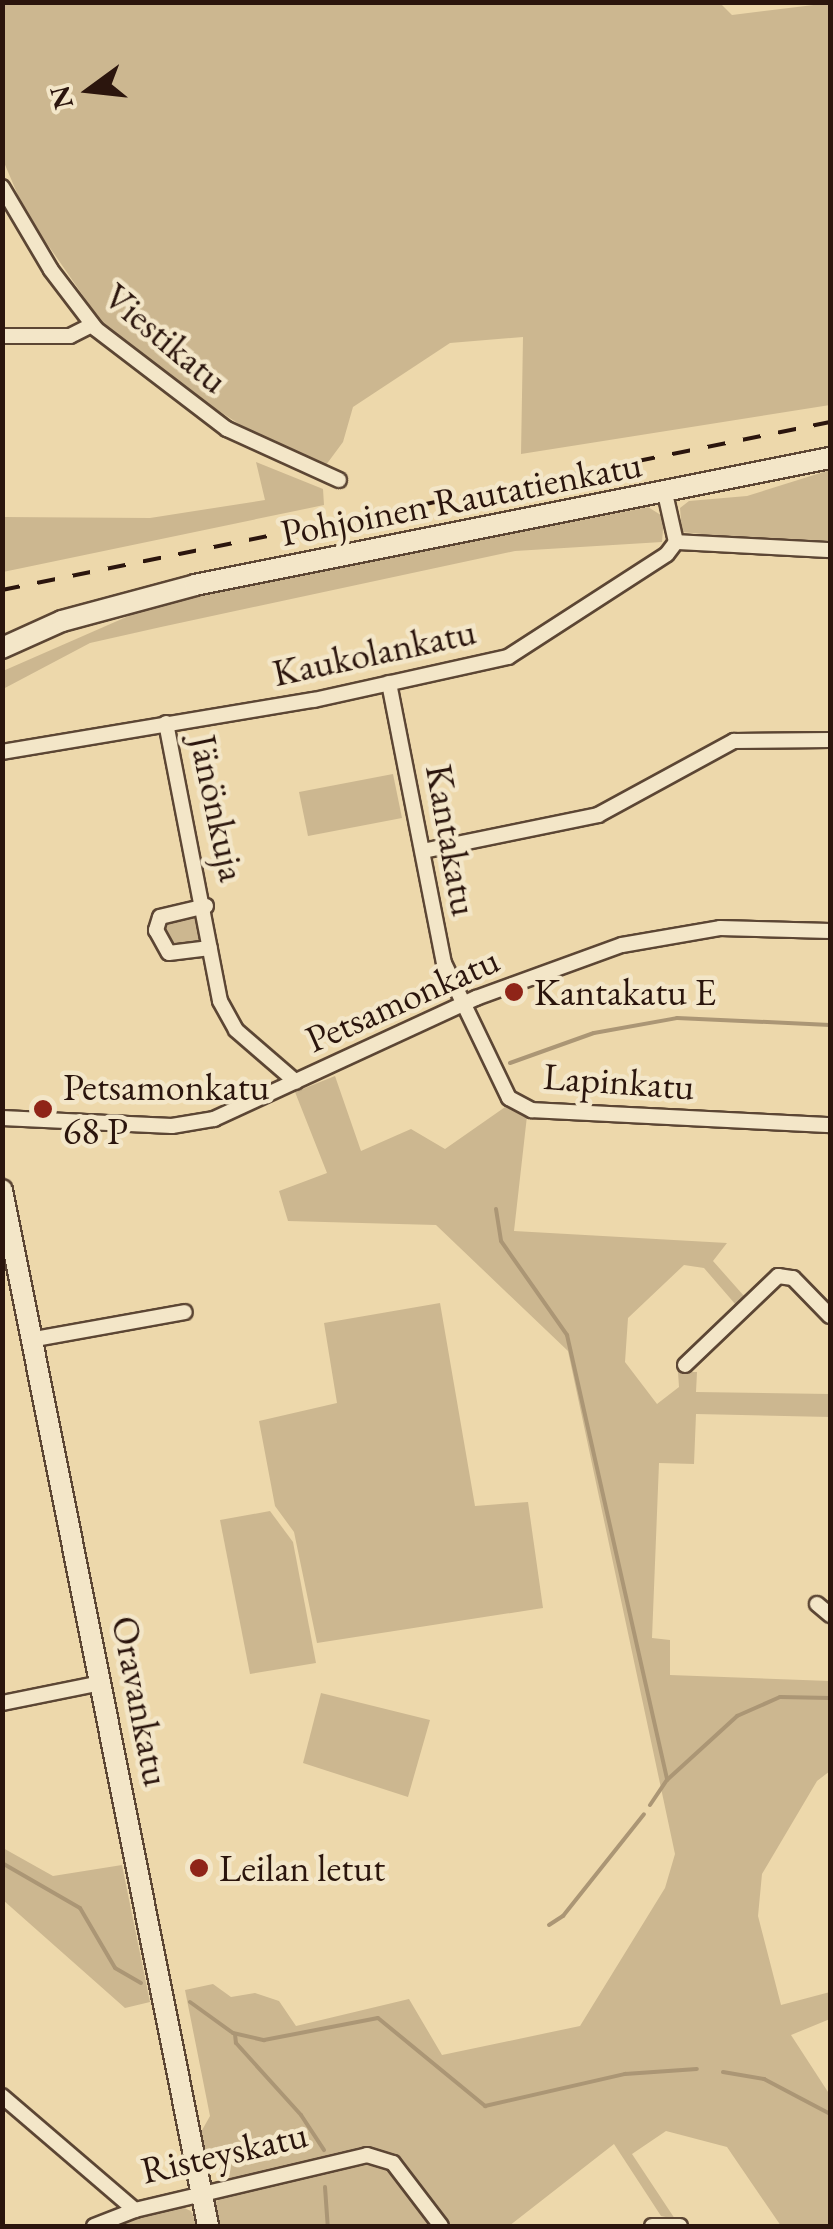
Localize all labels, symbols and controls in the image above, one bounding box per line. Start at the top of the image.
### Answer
north arrow [40,40,140,140]
text: N [41,82,81,113]
street label: Viestikatu [95,273,237,403]
street label: Pohjoinen Rautatienkatu [277,441,645,555]
street label: Kaukolankatu [268,608,480,696]
street label: Jänönkuja [180,731,256,885]
street label: Kantakatu [416,761,488,919]
street label: Petsamonkatu [298,936,506,1062]
place label: Kantakatu E [534,969,716,1015]
marker: Kantakatu E [503,981,525,1003]
street label: Lapinkatu [542,1053,696,1109]
place label: Petsamonkatu 68 P [63,1064,270,1154]
marker: Petsamonkatu 68 P [32,1098,54,1120]
street label: Oravankatu [102,1612,180,1790]
place label: Leilan letut [219,1845,385,1891]
marker: Leilan letut [188,1857,210,1879]
street label: Risteyskatu [136,2111,312,2193]

